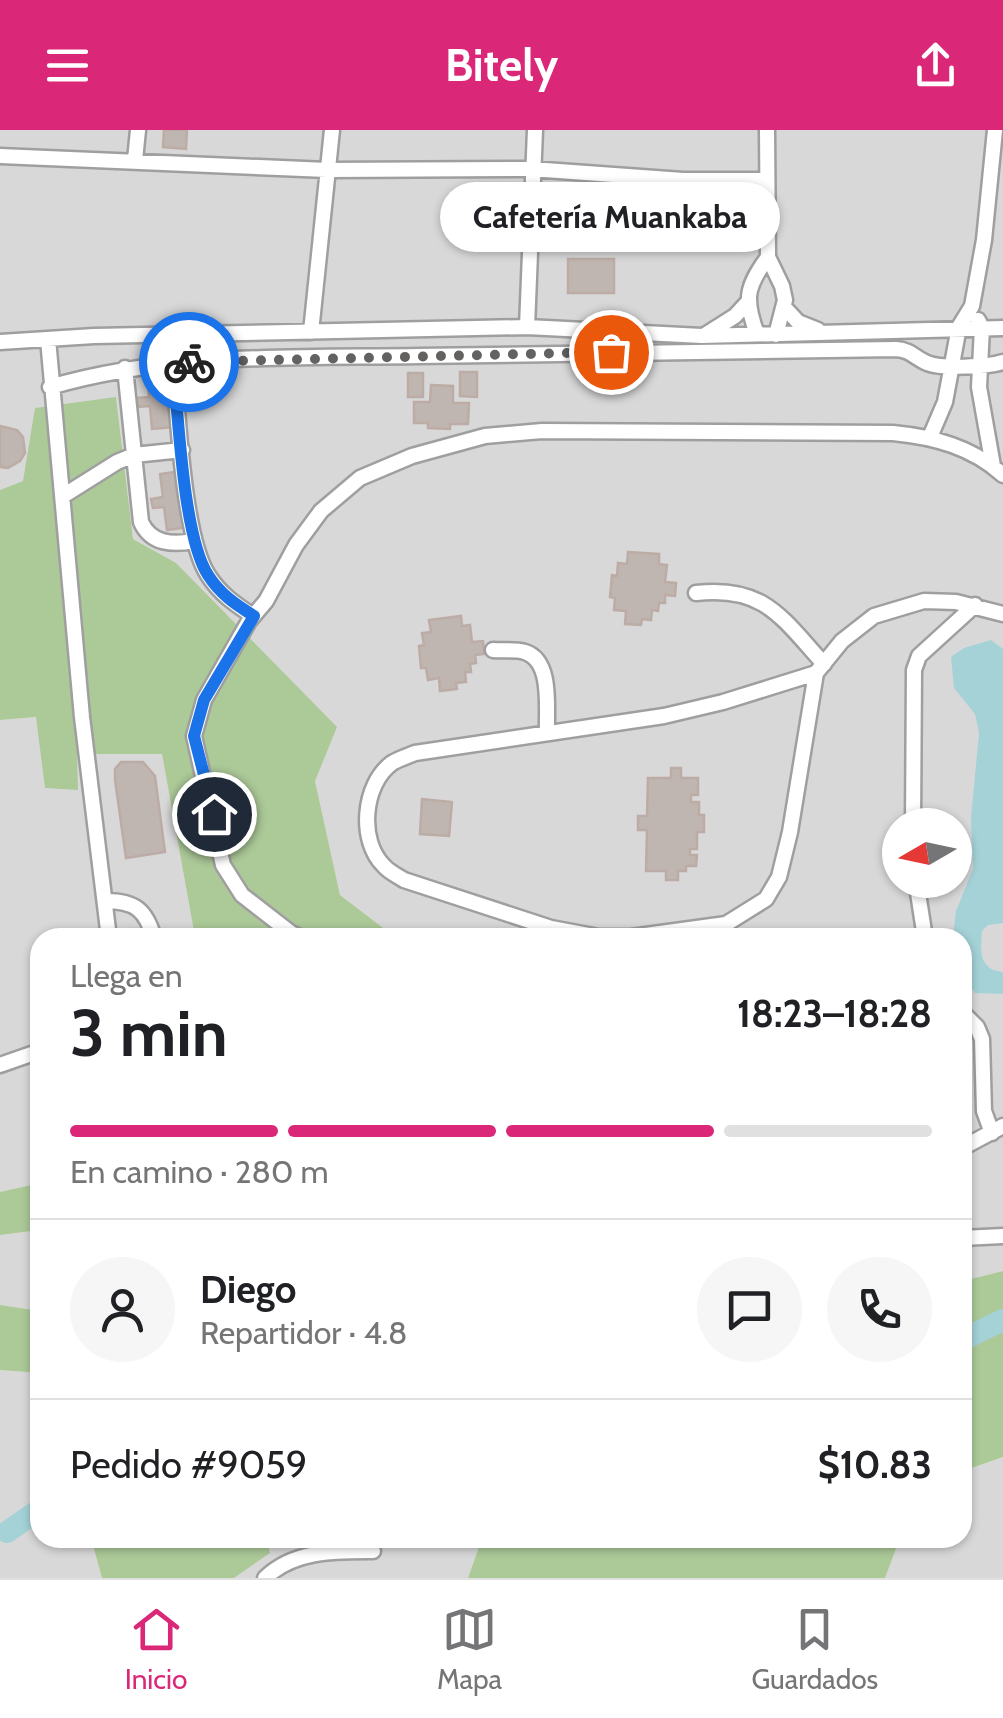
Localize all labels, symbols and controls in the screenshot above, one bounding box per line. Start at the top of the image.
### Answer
icon: menu [40,38,95,93]
text: Bitely [445,38,558,92]
icon: share [908,38,963,93]
callout: Cafetería Muankaba [441,182,781,252]
text: Cafetería Muankaba [473,197,747,236]
pin [569,310,654,395]
courier [139,312,239,412]
icon: bag [584,325,639,380]
icon: bike [162,335,217,390]
pin [172,772,257,857]
icon: home [187,787,242,842]
north arrow [882,808,972,898]
map controls [882,808,972,898]
text: Llega en [70,956,183,995]
text: 18:23–18:28 [737,990,932,1037]
text: 3 min [70,993,228,1072]
text: En camino · 280 m [70,1152,329,1191]
button: person [70,1257,175,1362]
button: chat [697,1257,802,1362]
button: phone [827,1257,932,1362]
text: Diego [200,1266,296,1313]
text: Repartidor · 4.8 [200,1313,408,1352]
text: Pedido #9059 [70,1441,307,1488]
text: $10.83 [818,1441,932,1488]
tab: Inicio [125,1602,187,1696]
tab: Mapa [437,1602,502,1696]
tab: Guardados [751,1602,878,1696]

